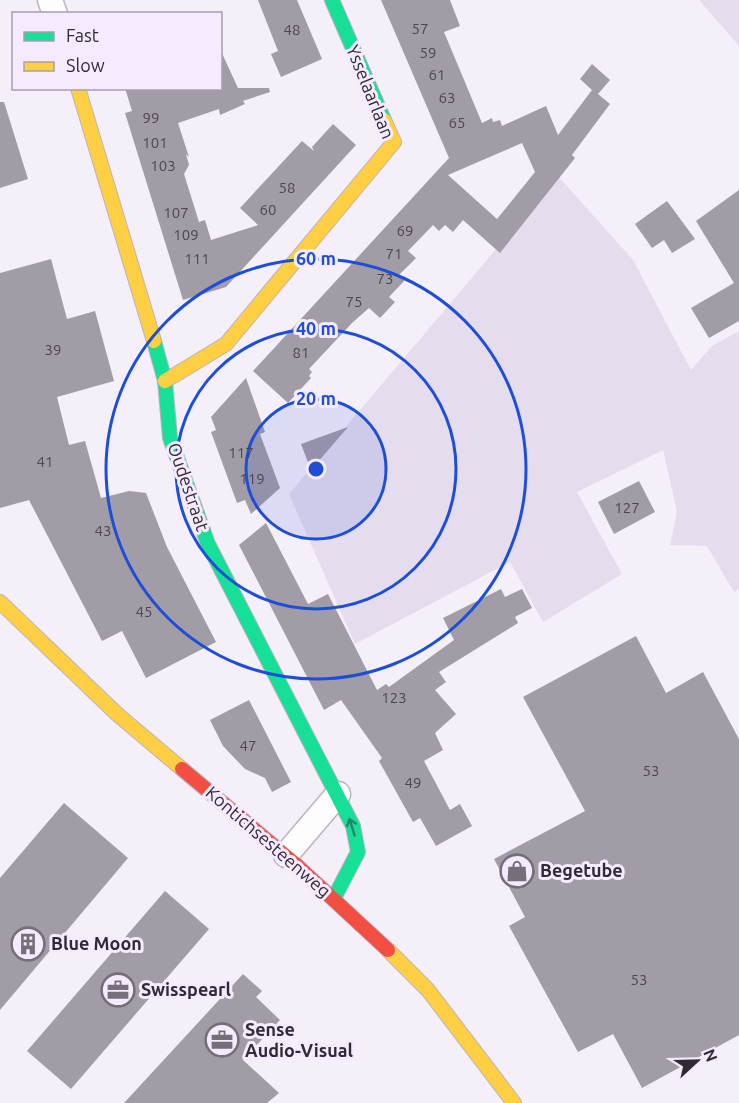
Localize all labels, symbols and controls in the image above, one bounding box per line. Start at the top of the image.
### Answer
legend [12,12,222,90]
house number: 57 [412,20,428,37]
house number: 48 [284,21,300,38]
text: Fast [66,25,99,45]
street label: Ysselaarlaan [343,42,399,141]
house number: 59 [420,44,436,61]
text: Slow [66,55,105,75]
house number: 61 [429,66,445,83]
house number: 63 [439,89,455,106]
house number: 99 [143,109,159,126]
house number: 65 [449,114,465,131]
house number: 101 [142,134,168,151]
house number: 103 [150,157,176,174]
house number: 58 [279,179,295,196]
house number: 60 [260,201,276,218]
house number: 107 [163,204,189,221]
house number: 69 [397,222,413,239]
house number: 109 [173,226,199,243]
house number: 71 [386,245,402,262]
text: 60 m [296,248,336,268]
house number: 111 [184,250,210,267]
house number: 73 [377,270,393,287]
house number: 75 [346,293,362,310]
text: 40 m [296,318,336,338]
house number: 39 [45,341,61,358]
house number: 81 [293,344,309,361]
text: 20 m [296,388,336,408]
street label: Oudestraat [165,440,213,533]
house number: 117 [228,444,254,461]
house number: 41 [37,453,53,470]
centre of rings [306,459,326,479]
house number: 119 [239,470,265,487]
house number: 127 [614,499,640,516]
house number: 43 [95,522,111,539]
house number: 45 [136,603,152,620]
house number: 123 [381,689,407,706]
house number: 47 [240,737,256,754]
house number: 53 [643,762,659,779]
house number: 49 [405,774,421,791]
street label: Kontichsesteenweg [202,782,335,901]
one-way arrow [346,818,357,837]
shop icon: Begetube [499,853,535,889]
place label: Begetube [540,860,623,880]
building icon: Blue Moon [10,926,46,962]
place label: Blue Moon [51,933,142,953]
house number: 53 [631,971,647,988]
office icon: Swisspearl [100,972,136,1008]
place label: Swisspearl [141,979,231,999]
place label: Sense Audio-Visual [245,1019,353,1060]
office icon: Sense Audio-Visual [204,1022,240,1058]
north arrow [667,1031,727,1091]
text: N [700,1046,721,1064]

